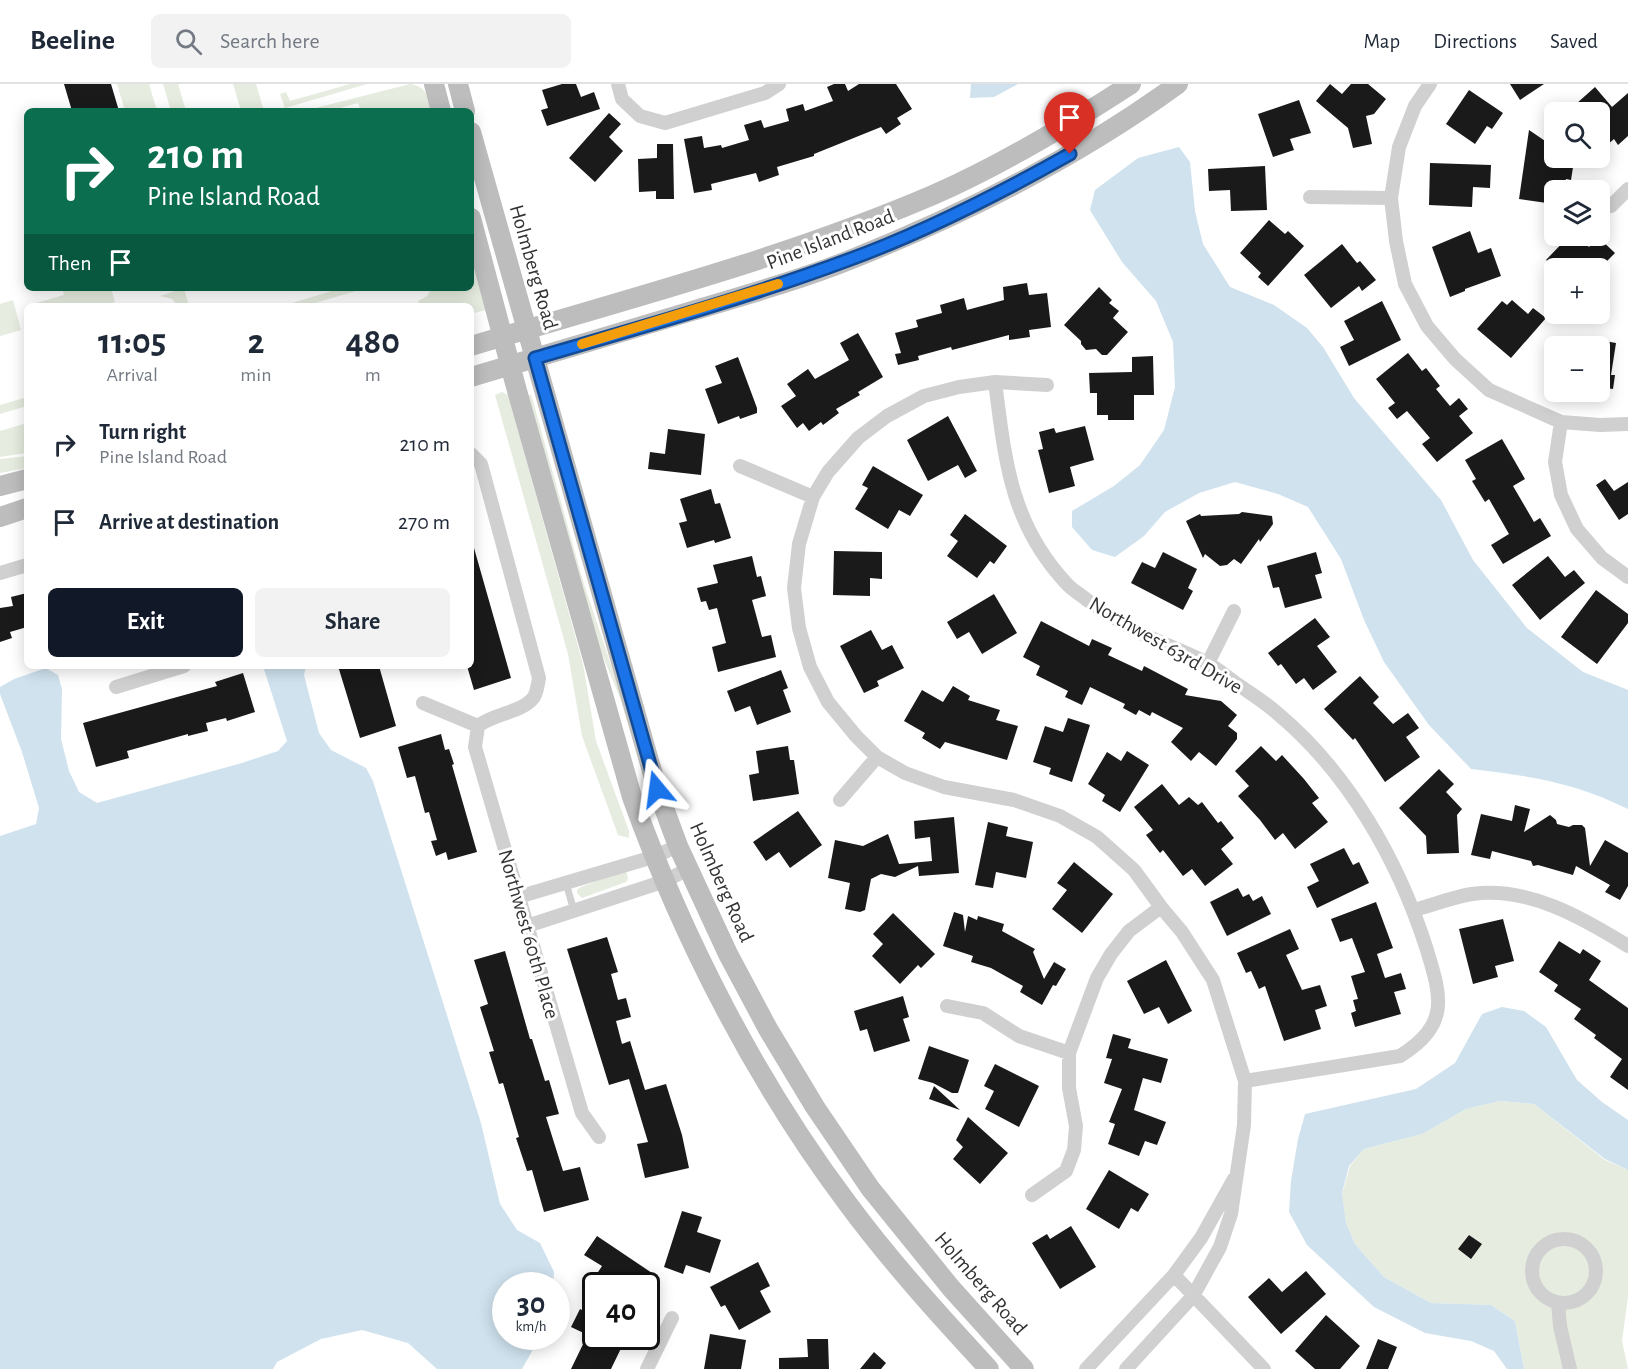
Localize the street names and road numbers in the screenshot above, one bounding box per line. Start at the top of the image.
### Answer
street label: Holmberg Road [506,202,561,332]
street label: Pine Island Road [764,206,897,273]
street label: Northwest 63rd Drive [1086,593,1246,698]
street label: Holmberg Road [686,819,757,945]
street label: Northwest 60th Place [494,847,563,1021]
street label: Holmberg Road [930,1228,1031,1339]

